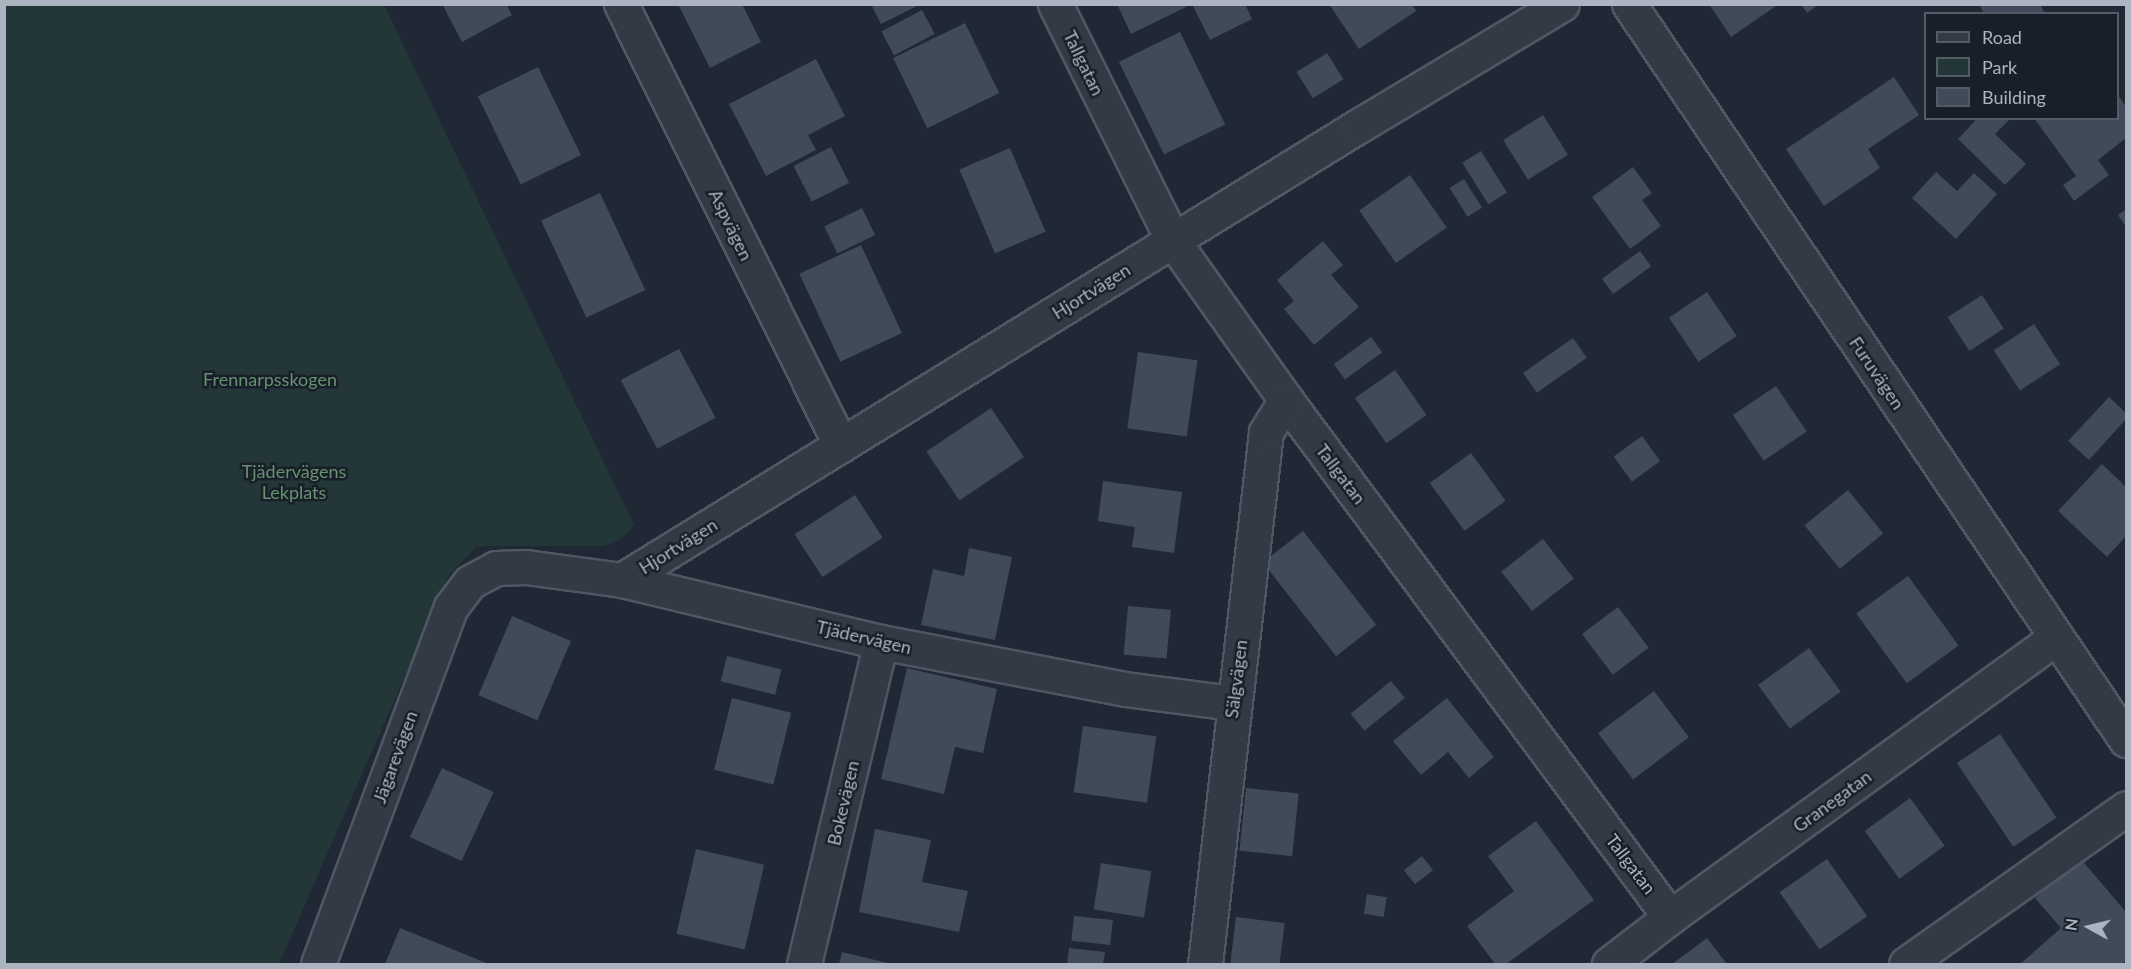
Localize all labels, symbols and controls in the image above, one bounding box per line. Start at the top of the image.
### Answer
legend [1924,12,2119,120]
text: Road [1982,26,2022,48]
street label: Tallgatan [1059,27,1109,99]
text: Park [1982,56,2017,78]
text: Building [1982,86,2046,108]
street label: Aspvägen [704,186,758,264]
street label: Hjortvägen [1048,259,1134,323]
street label: Furuvägen [1845,333,1909,413]
park label: Frennarpsskogen [203,368,337,390]
street label: Tallgatan [1311,440,1371,508]
park label: Tjädervägens Lekplats [242,461,346,504]
street label: Hjortvägen [635,514,721,578]
street label: Tjädervägen [814,616,914,658]
street label: Sälgvägen [1220,638,1252,720]
street label: Jägarevägen [368,708,422,806]
street label: Bokevägen [823,758,863,848]
street label: Granegatan [1789,765,1875,837]
street label: Tallgatan [1601,830,1661,898]
north arrow [2059,897,2119,957]
text: N [2060,917,2081,932]

